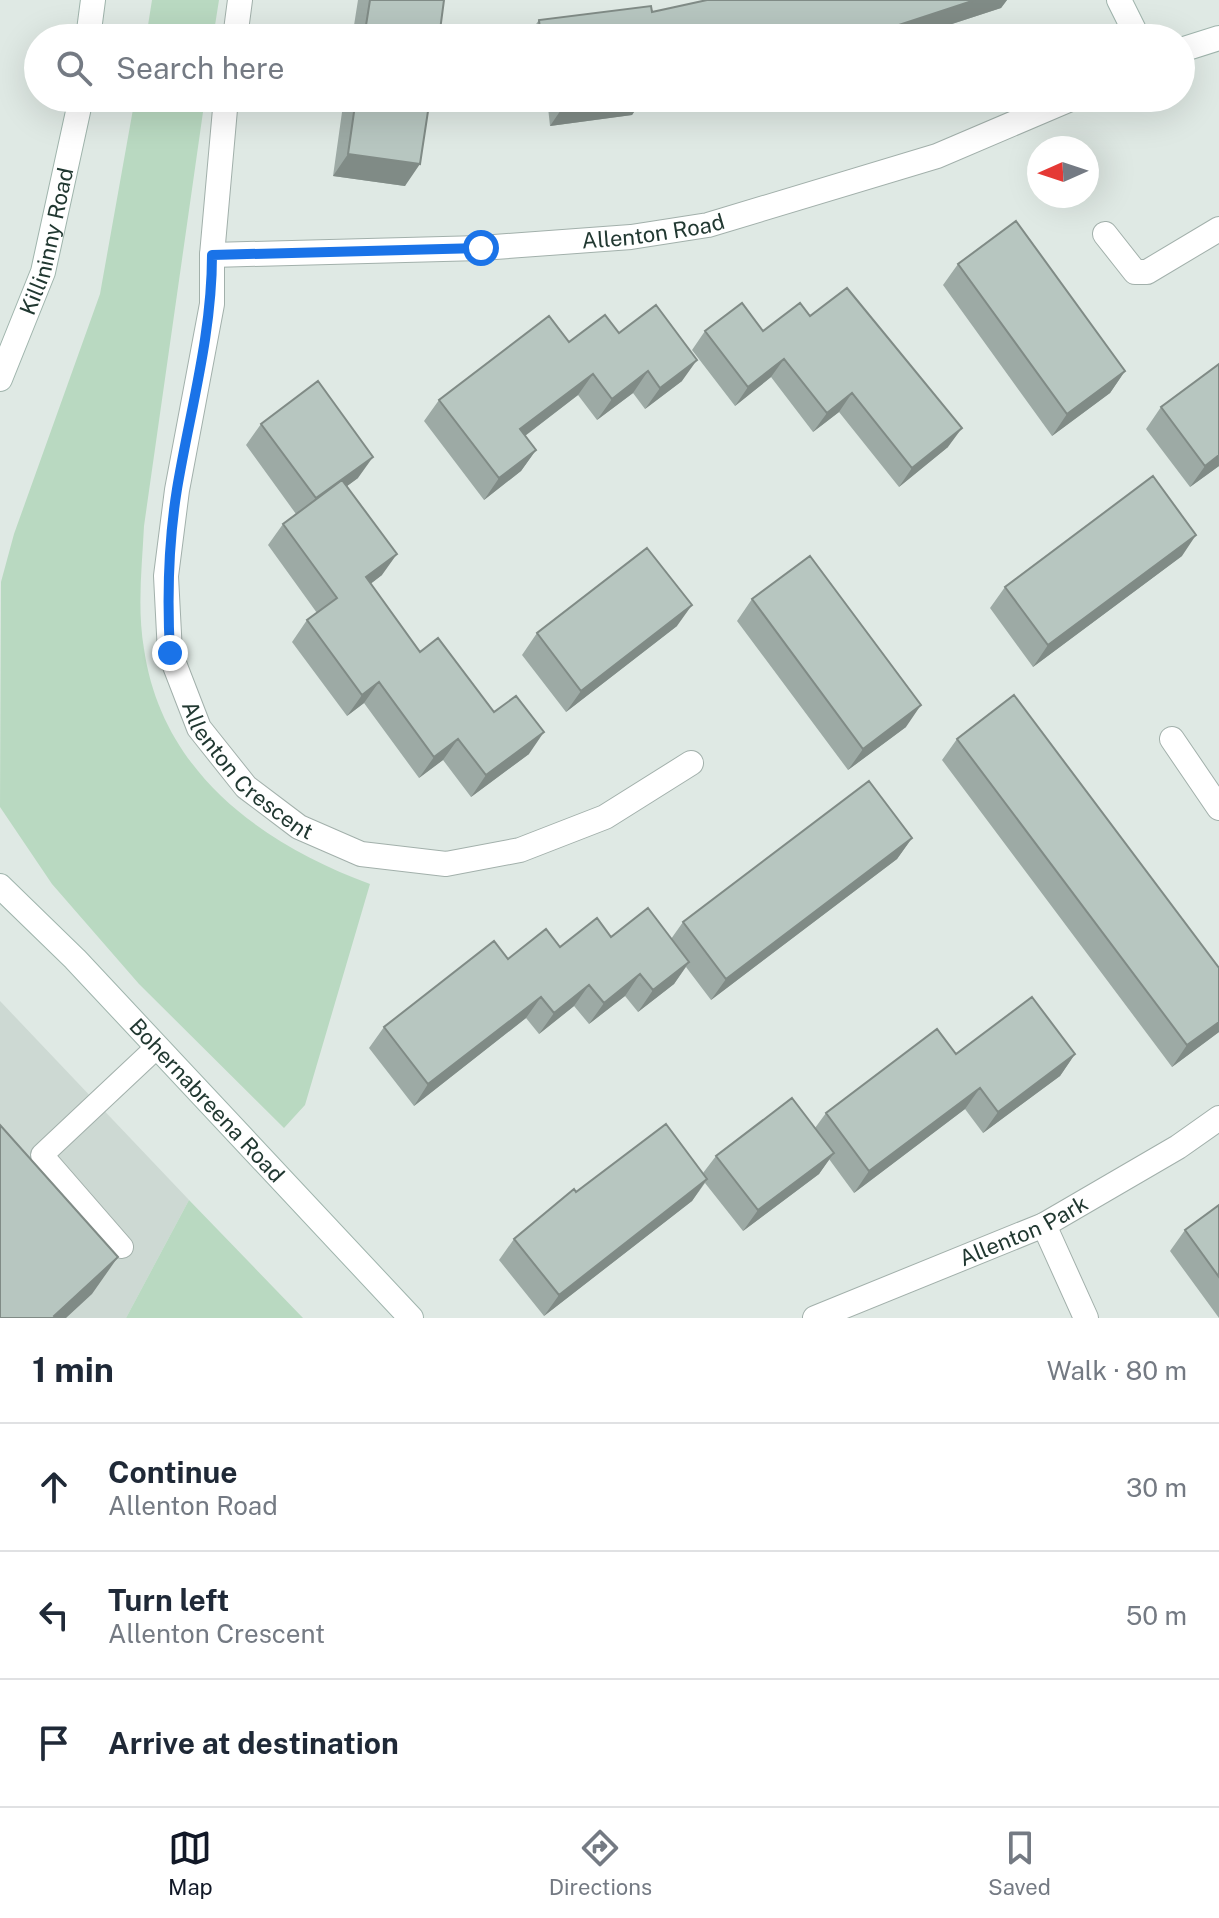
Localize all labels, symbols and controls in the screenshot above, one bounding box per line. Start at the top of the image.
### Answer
search box [24,24,1195,112]
icon: search [52,46,96,90]
text: Search here [116,50,284,86]
north arrow [1027,136,1099,208]
street label: Killininny Road [14,165,78,319]
street label: Allenton Road [581,208,727,254]
route start [463,230,499,266]
route end [152,635,188,671]
street label: Allenton Crescent [177,697,317,845]
street label: Bohernabreena Road [124,1013,290,1187]
street label: Allenton Park [955,1190,1092,1271]
text: 1 min [32,1350,114,1390]
text: Walk · 80 m [1047,1355,1187,1386]
text: Continue [108,1454,238,1490]
icon: ahead [32,1465,76,1509]
text: 30 m [1126,1472,1187,1503]
text: Allenton Road [108,1490,278,1521]
text: Turn left [108,1582,229,1618]
icon: left [32,1593,76,1637]
text: 50 m [1126,1600,1187,1631]
text: Allenton Crescent [108,1618,325,1649]
icon: arrive [32,1721,76,1765]
text: Arrive at destination [108,1725,399,1761]
tab: Map [168,1826,213,1900]
tab: Directions [549,1826,652,1900]
tab: Saved [988,1826,1051,1900]

